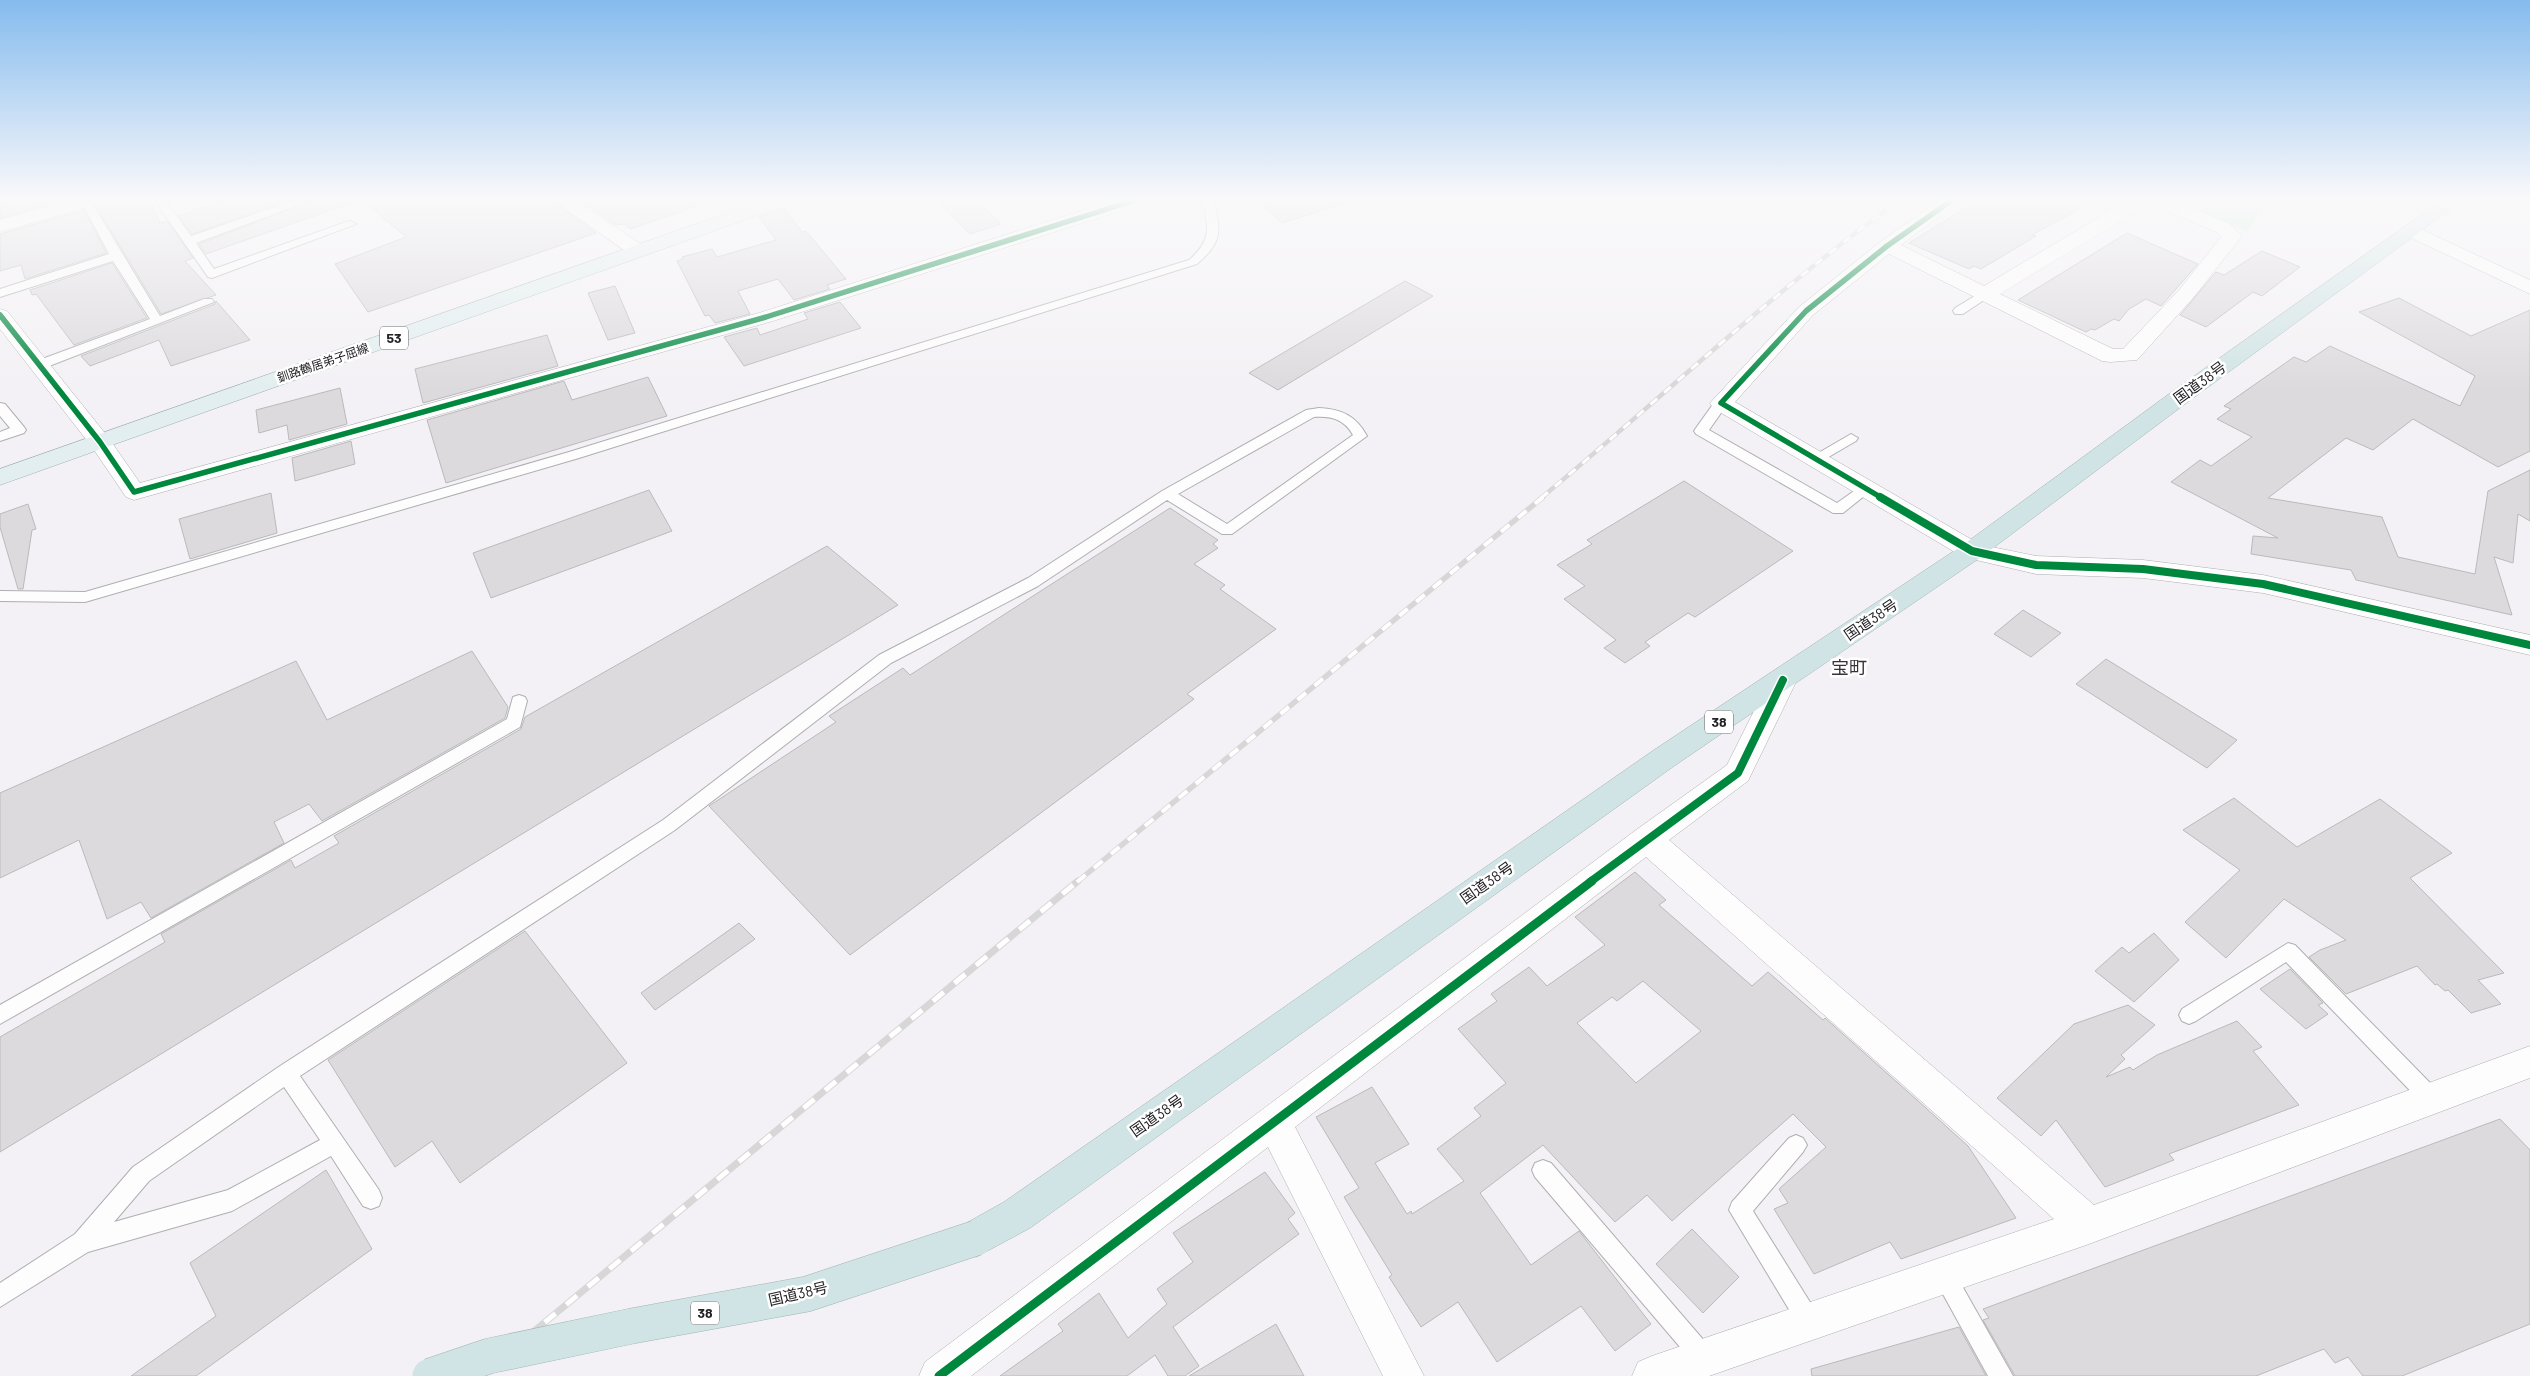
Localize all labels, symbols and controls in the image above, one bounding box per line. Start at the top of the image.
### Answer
road number: 53 [380,326,408,349]
street label: 釧路鶴居弟子屈線 [275,340,370,384]
street label: 国道38号 [2170,357,2229,407]
street label: 国道38号 [1840,595,1901,644]
district label: 宝町 [1831,656,1867,678]
road number: 38 [1705,710,1733,734]
street label: 国道38号 [1456,857,1516,907]
street label: 国道38号 [1126,1090,1186,1140]
street label: 国道38号 [766,1277,829,1309]
road number: 38 [691,1302,719,1325]

